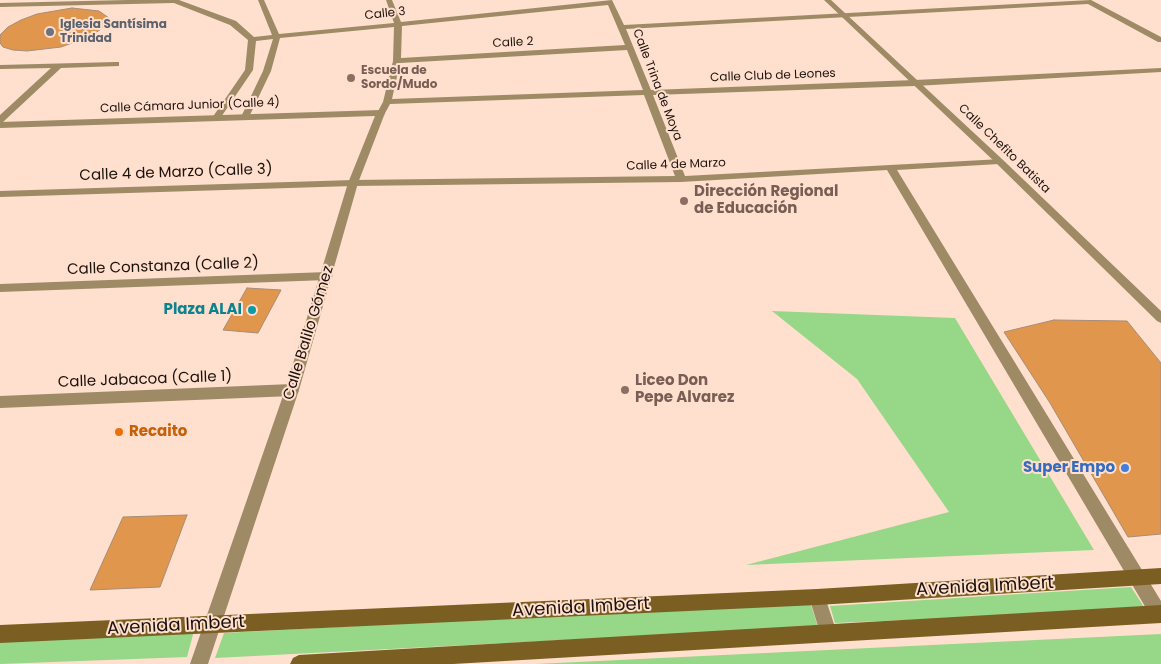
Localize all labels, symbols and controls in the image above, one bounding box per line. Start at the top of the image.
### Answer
street label: Calle 3 [364,5,406,23]
place label: Iglesia Santísima Trinidad [60,18,167,46]
marker: Iglesia Santísima Trinidad [44,26,56,38]
street label: Calle Trina de Moya [629,27,685,143]
street label: Calle 2 [492,35,534,51]
place label: Escuela de Sordo/Mudo [361,64,437,92]
street label: Calle Club de Leones [710,67,836,85]
marker: Escuela de Sordo/Mudo [345,72,357,84]
street label: Calle Cámara Junior (Calle 4) [100,96,280,116]
street label: Calle Chefito Batista [955,101,1053,197]
street label: Calle 4 de Marzo [626,156,726,174]
street label: Calle 4 de Marzo (Calle 3) [79,161,273,185]
place label: Dirección Regional de Educación [694,183,838,218]
marker: Dirección Regional de Educación [678,195,690,207]
street label: Calle Constanza (Calle 2) [67,255,259,279]
street label: Calle Balilo Gómez [280,264,338,402]
place label: Plaza ALAI [164,301,242,319]
marker: Plaza ALAI [246,304,258,316]
street label: Calle Jabacoa (Calle 1) [58,368,232,392]
place label: Liceo Don Pepe Alvarez [635,372,734,407]
marker: Liceo Don Pepe Alvarez [619,384,631,396]
place label: Recaito [129,423,187,441]
marker: Recaito [113,426,125,438]
place label: Super Empo [1023,459,1115,477]
marker: Super Empo [1119,462,1131,474]
street label: Avenida Imbert [916,573,1054,601]
street label: Avenida Imbert [512,594,650,622]
street label: Avenida Imbert [107,612,245,640]

